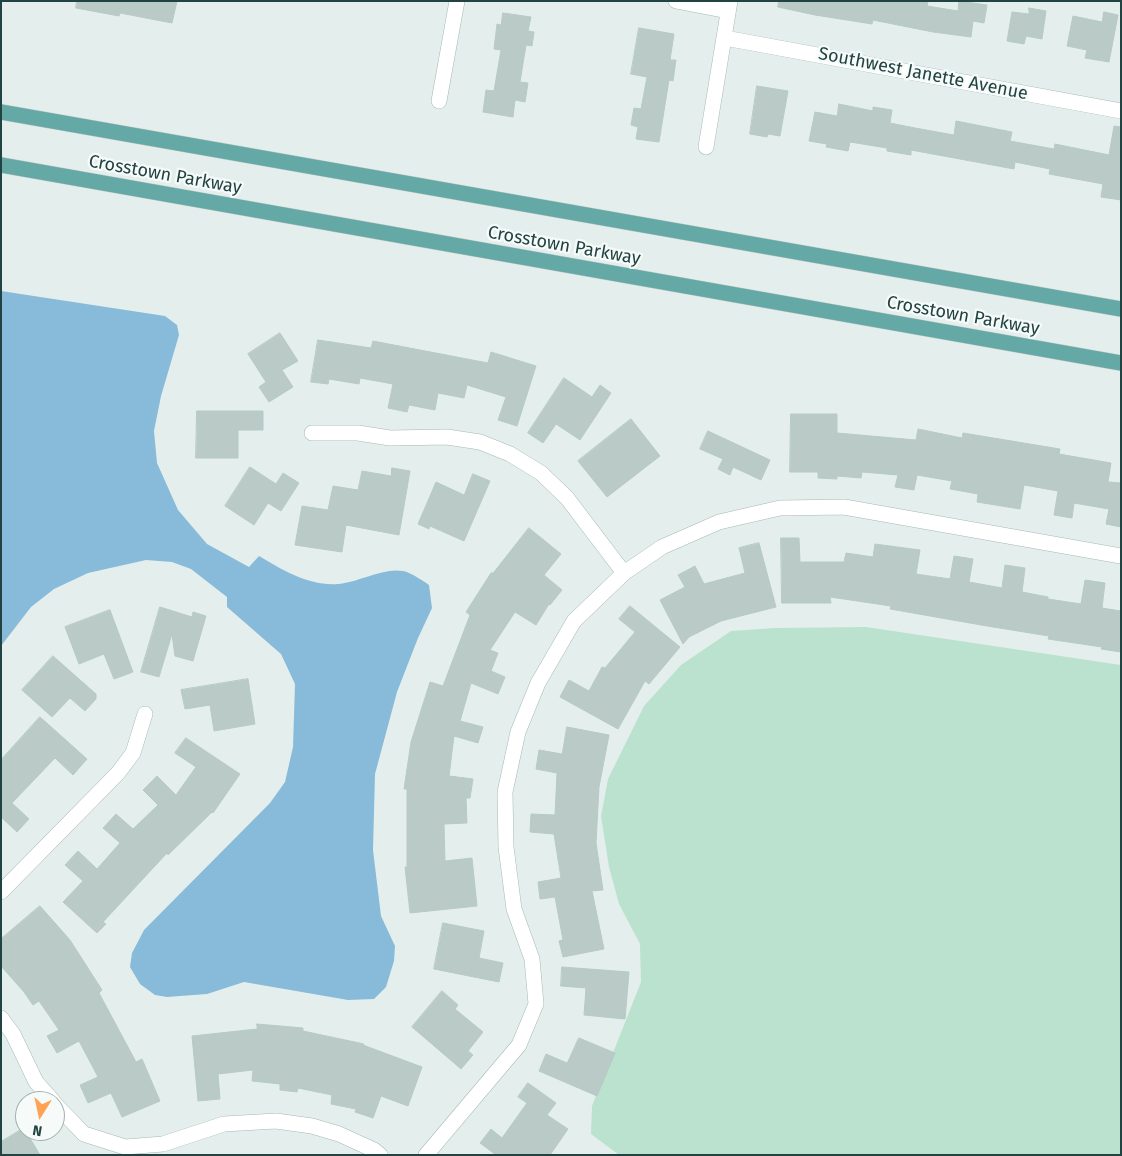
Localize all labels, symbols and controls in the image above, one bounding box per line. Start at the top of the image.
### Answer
street label: Southwest Janette Avenue [816,43,1030,105]
street label: Crosstown Parkway [87,151,243,199]
street label: Crosstown Parkway [486,222,642,270]
street label: Crosstown Parkway [885,292,1041,340]
north arrow [15,1091,65,1141]
text: N [31,1121,44,1139]

